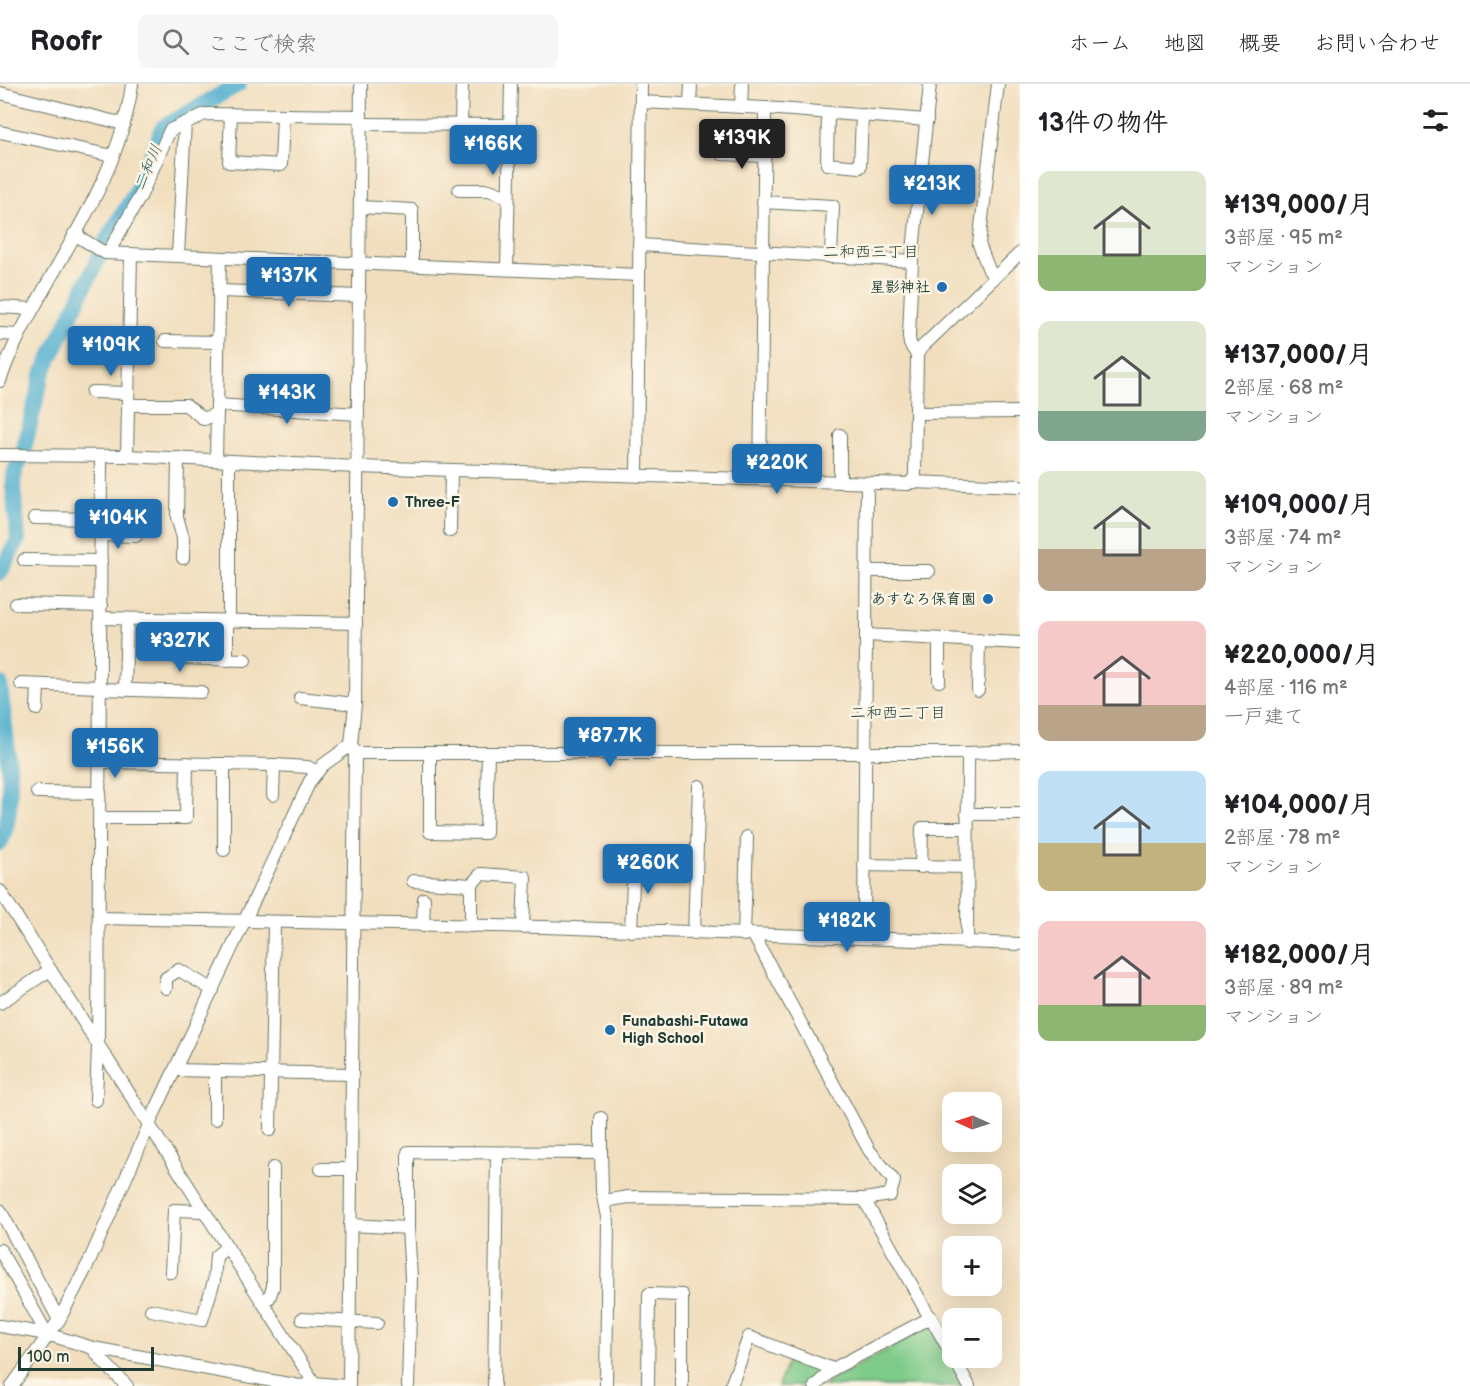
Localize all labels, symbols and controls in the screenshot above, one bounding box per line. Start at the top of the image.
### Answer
search box [138,14,558,68]
text: Roofr [30,25,102,58]
icon: search [159,25,192,58]
text: ここで検索 [207,31,317,58]
text: ホーム [1069,31,1131,56]
text: 地図 [1164,31,1206,56]
text: 概要 [1239,31,1281,56]
text: お問い合わせ [1314,31,1440,56]
icon: filters [1419,104,1452,137]
text: 13件の物件 [1038,108,1168,139]
pin: ¥139K [700,119,784,170]
pin: ¥166K [451,125,535,176]
text: ¥139K [713,126,771,150]
text: ¥166K [464,132,522,156]
water label: 二和川 [130,142,167,193]
pin: ¥213K [890,165,974,216]
text: ¥213K [903,172,961,196]
text: ¥139,000/月 [1224,190,1374,221]
icon: home [1086,195,1158,267]
text: 3部屋 · 95 m² [1224,226,1343,250]
district label: 二和西三丁目 [823,243,919,262]
text: マンション [1224,255,1323,279]
pin: ¥137K [247,257,331,308]
text: ¥137K [260,264,318,288]
place label: 星影神社 [870,278,930,297]
marker: 星影神社 [935,280,949,294]
pin: ¥109K [69,326,153,377]
text: ¥109K [82,333,140,357]
text: ¥137,000/月 [1224,340,1373,371]
icon: home [1086,345,1158,417]
pin: ¥143K [245,374,329,425]
text: 2部屋 · 68 m² [1224,376,1343,400]
text: ¥143K [258,381,316,405]
text: マンション [1224,405,1323,429]
pin: ¥220K [735,444,819,495]
text: ¥220K [746,451,808,475]
text: ¥109,000/月 [1224,490,1375,521]
place label: Three-F [405,493,460,512]
marker: Three-F [386,495,400,509]
icon: home [1086,495,1158,567]
pin: ¥104K [76,499,160,550]
text: ¥104K [89,506,147,530]
text: 3部屋 · 74 m² [1224,526,1341,550]
text: マンション [1224,555,1323,579]
place label: あすなろ保育園 [871,590,976,609]
marker: あすなろ保育園 [981,592,995,606]
pin: ¥327K [138,622,222,673]
text: ¥327K [150,629,210,653]
text: ¥220,000/月 [1224,640,1380,671]
icon: home [1086,645,1158,717]
text: 4部屋 · 116 m² [1224,676,1348,700]
district label: 二和西二丁目 [850,704,946,723]
text: 一戸建て [1224,705,1304,729]
pin: ¥87.7K [561,717,659,768]
text: ¥87.7K [578,724,642,748]
pin: ¥156K [73,728,157,779]
text: ¥156K [86,735,144,759]
text: ¥104,000/月 [1224,790,1375,821]
icon: home [1086,795,1158,867]
text: 2部屋 · 78 m² [1224,826,1340,850]
pin: ¥260K [606,844,690,895]
text: ¥260K [617,851,679,875]
text: マンション [1224,855,1323,879]
pin: ¥182K [805,902,889,953]
text: ¥182K [818,909,876,933]
text: ¥182,000/月 [1224,940,1375,971]
icon: home [1086,945,1158,1017]
text: 3部屋 · 89 m² [1224,976,1343,1000]
text: マンション [1224,1005,1323,1029]
place label: Funabashi-Futawa High School [622,1012,748,1048]
marker: Funabashi-Futawa High School [603,1023,617,1037]
north arrow [942,1092,1002,1152]
map controls [942,1092,1002,1368]
button: layers [942,1164,1002,1224]
button: + [942,1236,1002,1296]
button: − [942,1308,1002,1368]
scale bar [18,1344,154,1372]
text: 100 m [27,1348,70,1367]

